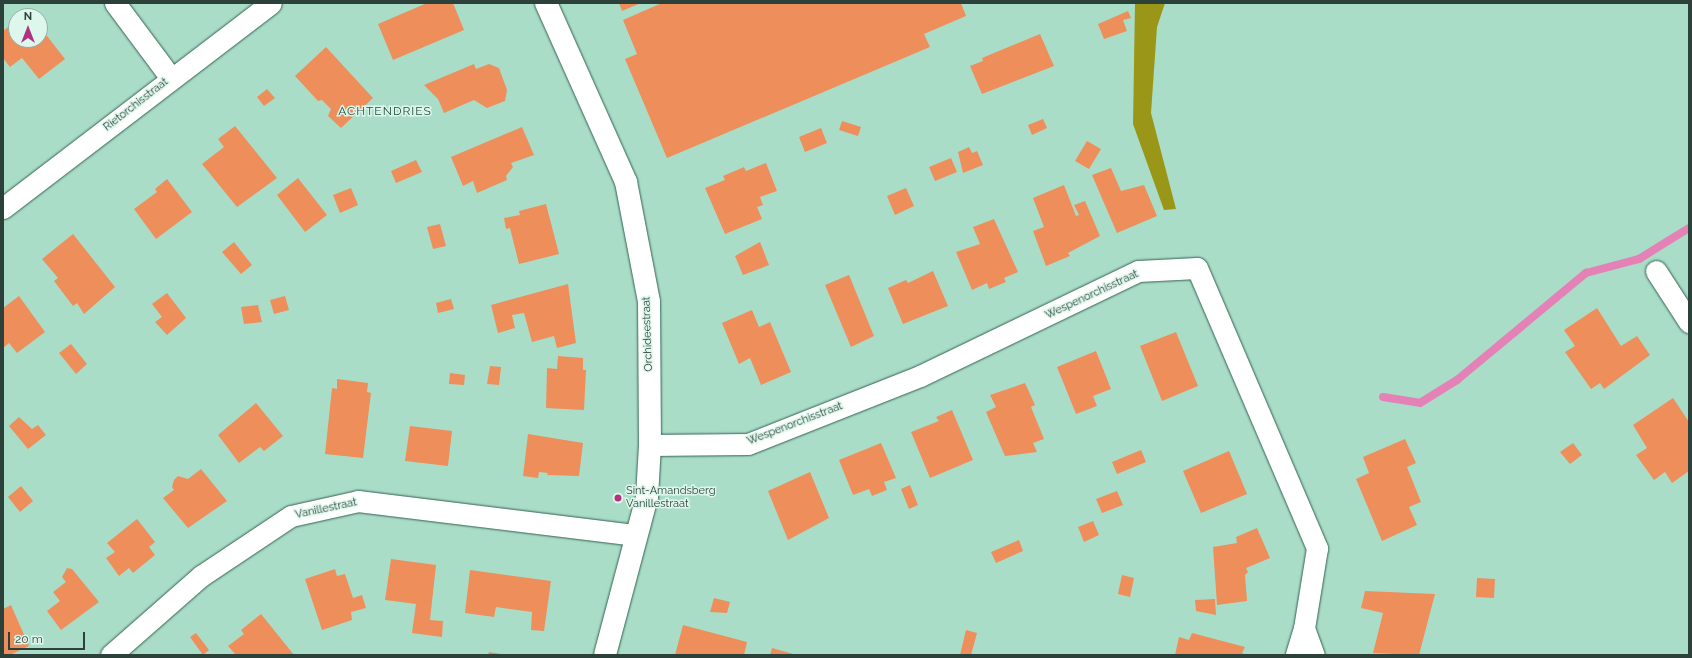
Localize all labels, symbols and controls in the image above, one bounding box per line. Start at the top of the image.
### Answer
north arrow [8,8,48,48]
text: N [24,10,32,23]
street label: Rietorchisstraat [101,76,171,134]
district label: ACHTENDRIES [338,105,432,119]
street label: Wespenorchisstraat [1043,268,1141,322]
street label: Orchideestraat [640,296,656,372]
street label: Wespenorchisstraat [745,400,845,448]
place label: Sint-Amandsberg Vanillestraat [626,485,716,511]
marker: Sint-Amandsberg Vanillestraat [613,493,623,503]
street label: Vanillestraat [294,496,358,522]
scale bar [10,624,87,650]
text: 20 m [15,632,43,646]

